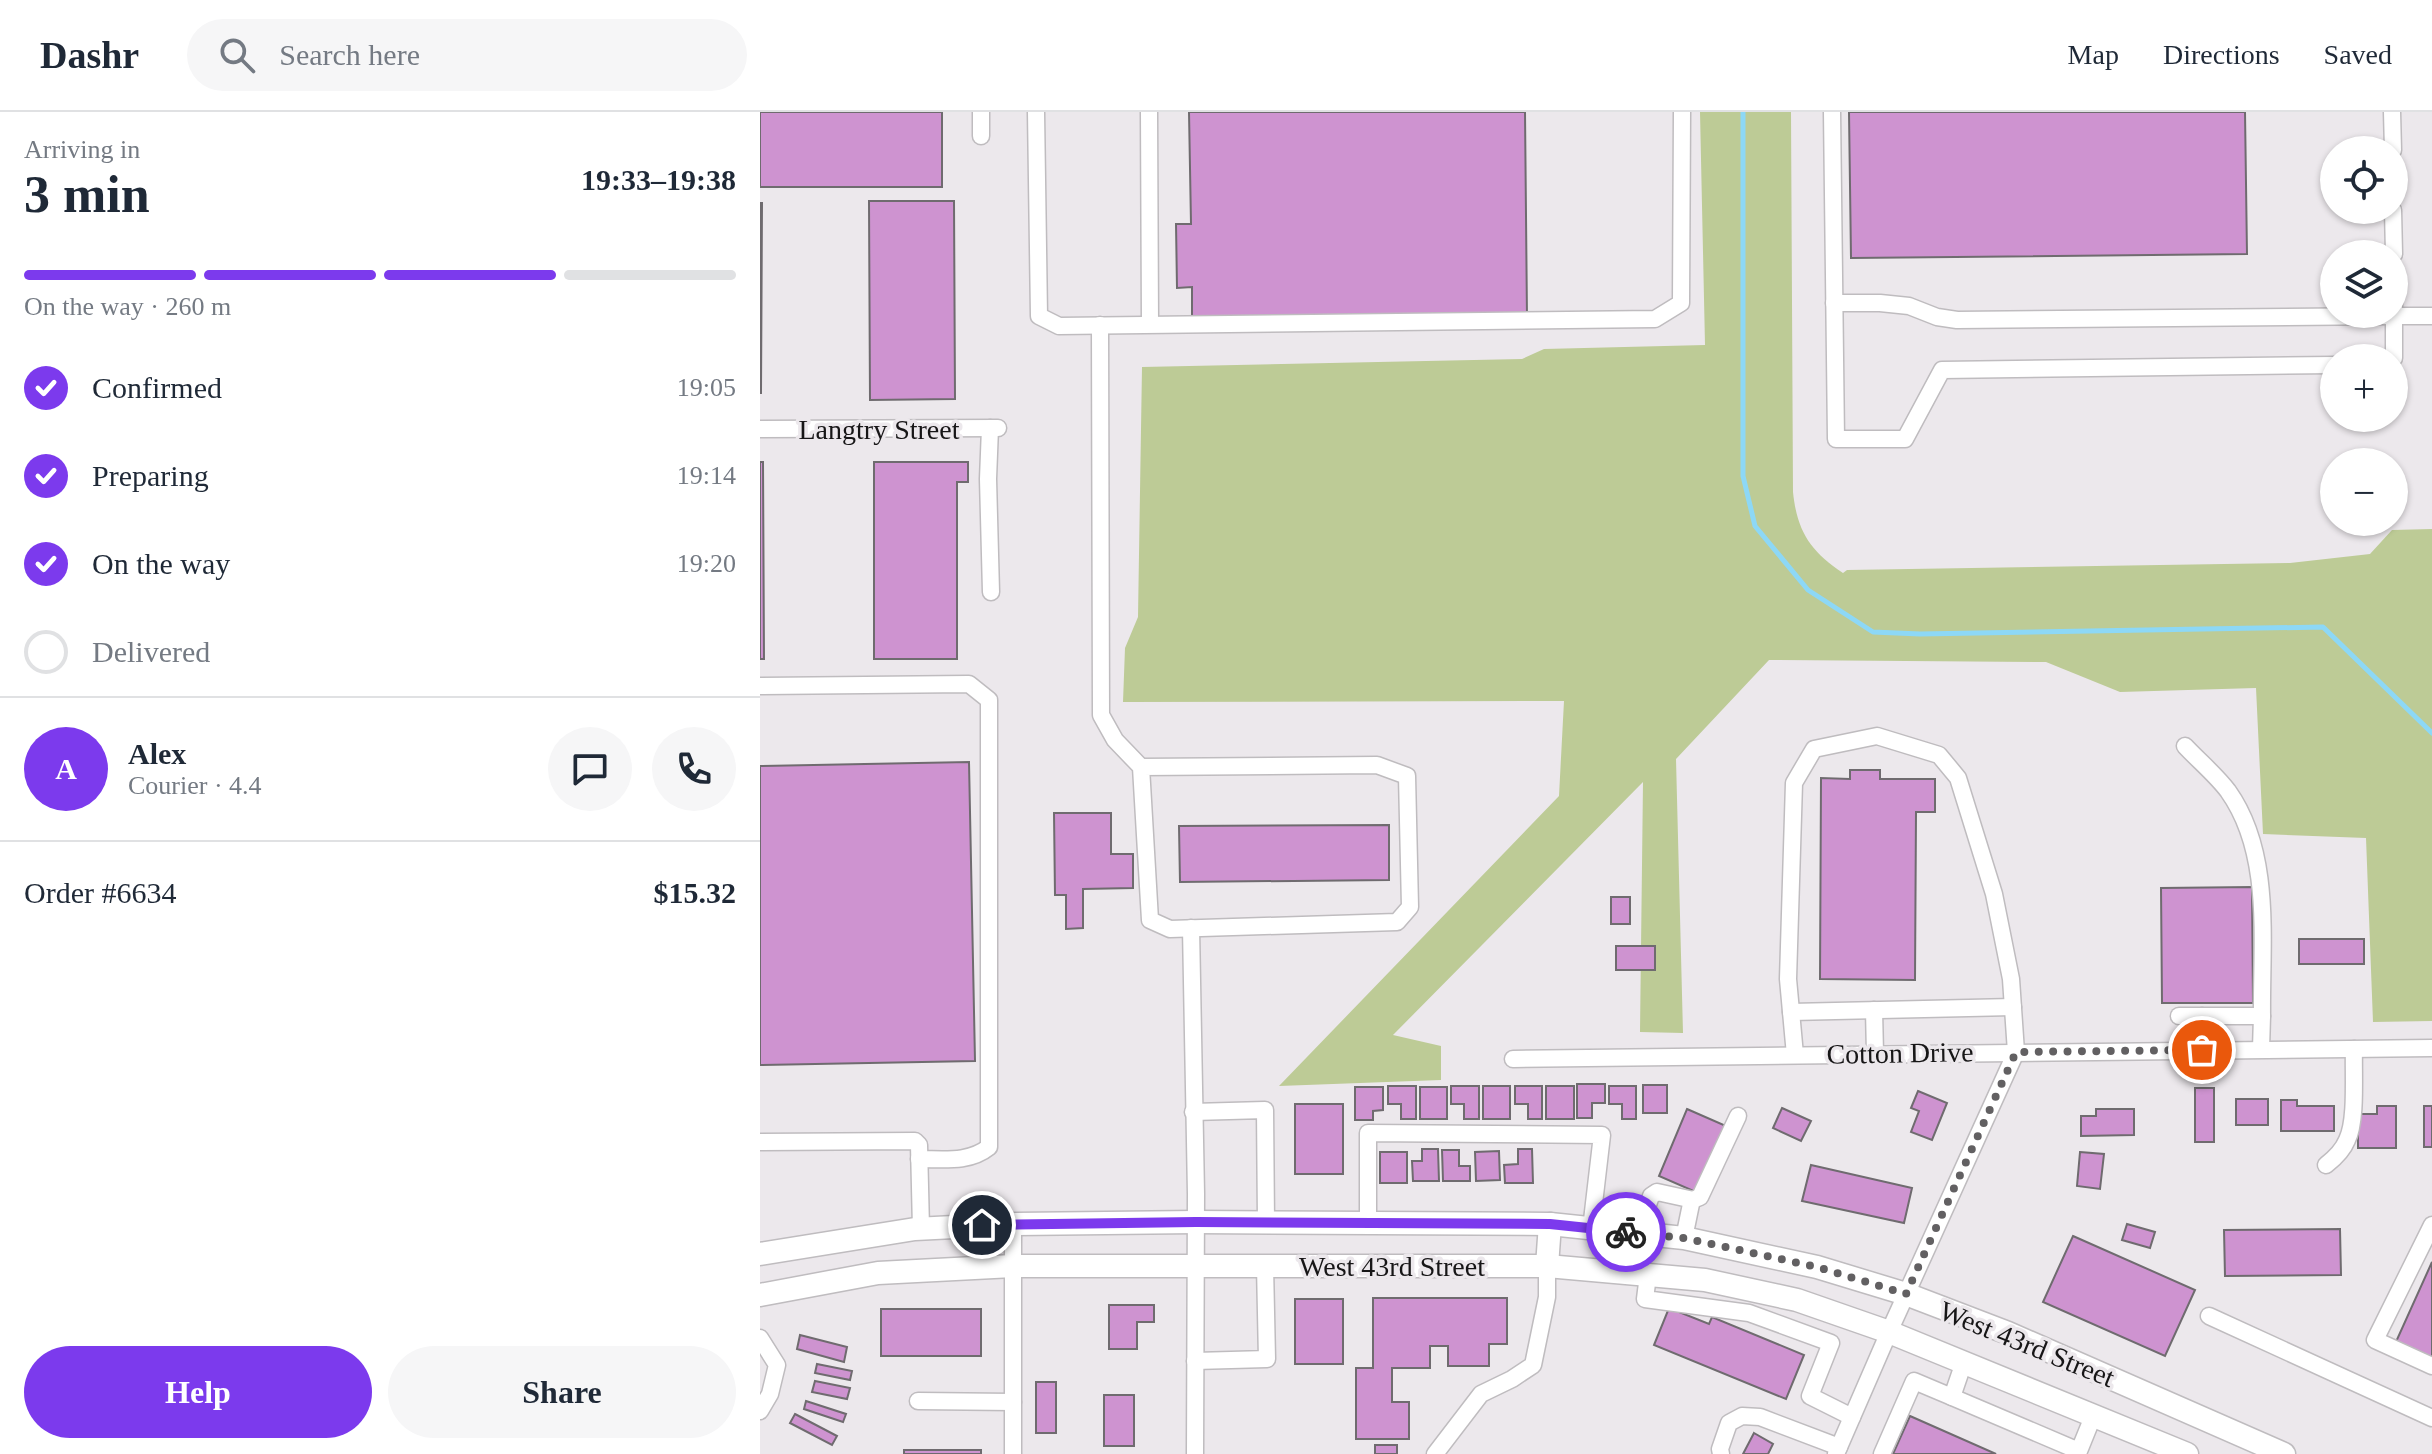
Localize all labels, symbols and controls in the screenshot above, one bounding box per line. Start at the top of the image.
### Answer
search box [187,19,747,91]
icon: search [215,33,259,77]
text: Dashr [40,34,139,76]
text: Search here [279,38,420,71]
text: Map [2068,39,2119,70]
text: Directions [2163,39,2280,70]
text: Saved [2324,39,2392,70]
text: Arriving in [24,135,140,164]
map controls [2320,136,2408,536]
button: locate [2320,136,2408,224]
text: 19:33–19:38 [581,163,736,196]
text: 3 min [24,166,150,223]
button: layers [2320,240,2408,328]
text: On the way · 260 m [24,292,231,321]
button: + [2320,344,2408,432]
icon: check [24,366,68,410]
text: Confirmed [92,371,222,404]
text: 19:05 [677,373,736,402]
street label: Langtry Street [799,414,960,445]
button: − [2320,448,2408,536]
icon: check [24,454,68,498]
text: Preparing [92,459,209,492]
text: 19:14 [677,461,736,490]
icon: check [24,542,68,586]
text: On the way [92,547,230,580]
text: 19:20 [677,549,736,578]
text: Delivered [92,635,210,668]
button: chat [548,727,632,811]
button: phone [652,727,736,811]
text: Alex [128,737,186,770]
text: A [55,752,77,785]
text: Courier · 4.4 [128,771,262,800]
text: Order #6634 [24,876,176,909]
text: $15.32 [654,876,736,909]
pin [2168,1016,2236,1084]
icon: bag [2180,1028,2224,1072]
street label: Cotton Drive [1826,1036,1974,1070]
pin [948,1191,1016,1259]
courier [1586,1192,1666,1272]
icon: home [960,1203,1004,1247]
icon: bike [1604,1210,1648,1254]
street label: West 43rd Street [1299,1251,1485,1282]
street label: West 43rd Street [1935,1295,2119,1393]
button: Help [24,1346,372,1438]
button: Share [388,1346,736,1438]

